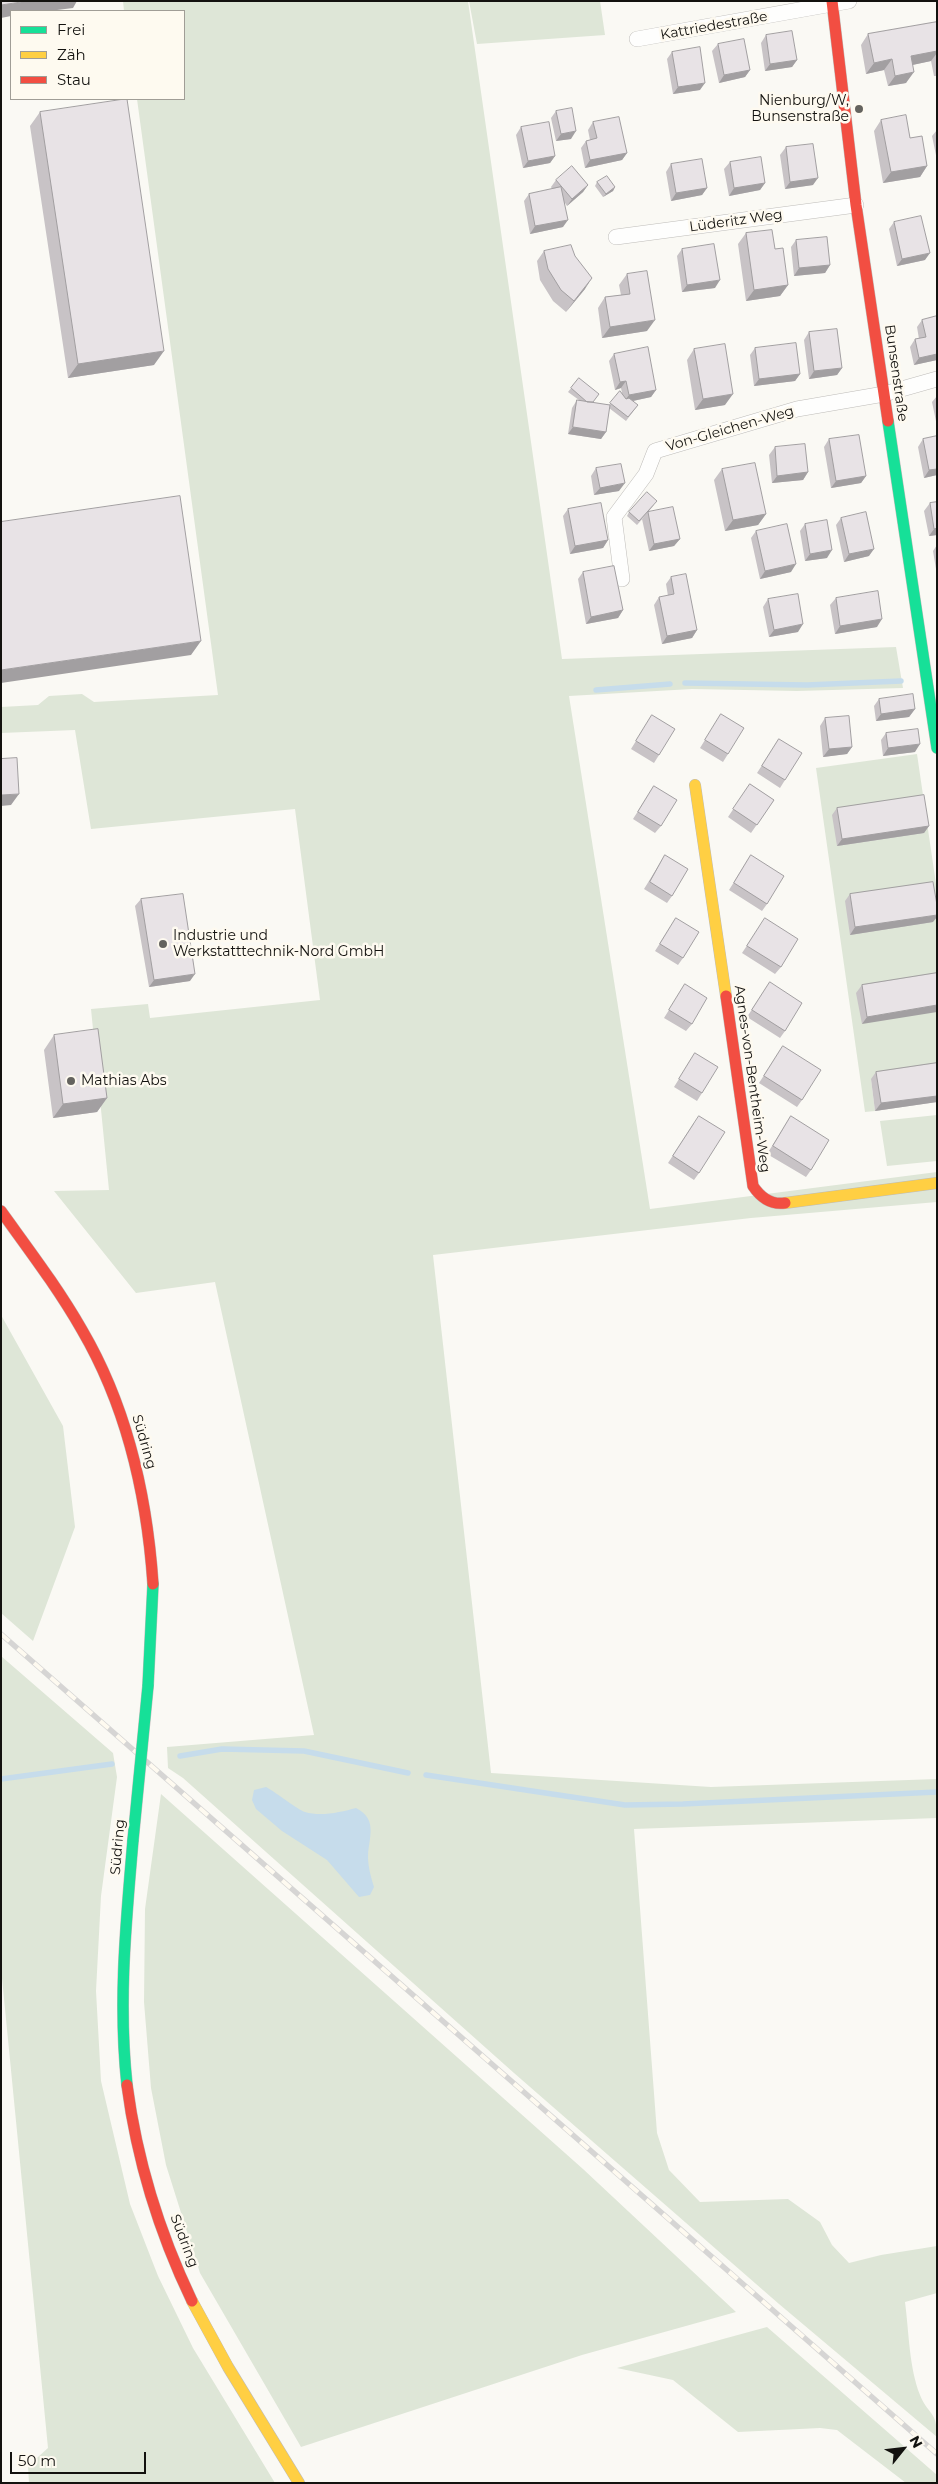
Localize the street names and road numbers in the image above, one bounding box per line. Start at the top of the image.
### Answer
street label: Kattriedestraße [659,8,769,44]
street label: Lüderitz Weg [688,206,784,236]
street label: Bunsenstraße [881,323,911,423]
street label: Von-Gleichen-Weg [664,403,796,455]
street label: Agnes-von-Bentheim-Weg [731,984,773,1174]
street label: Südring [128,1413,160,1471]
street label: Südring [107,1818,129,1876]
street label: Südring [166,2212,202,2270]

